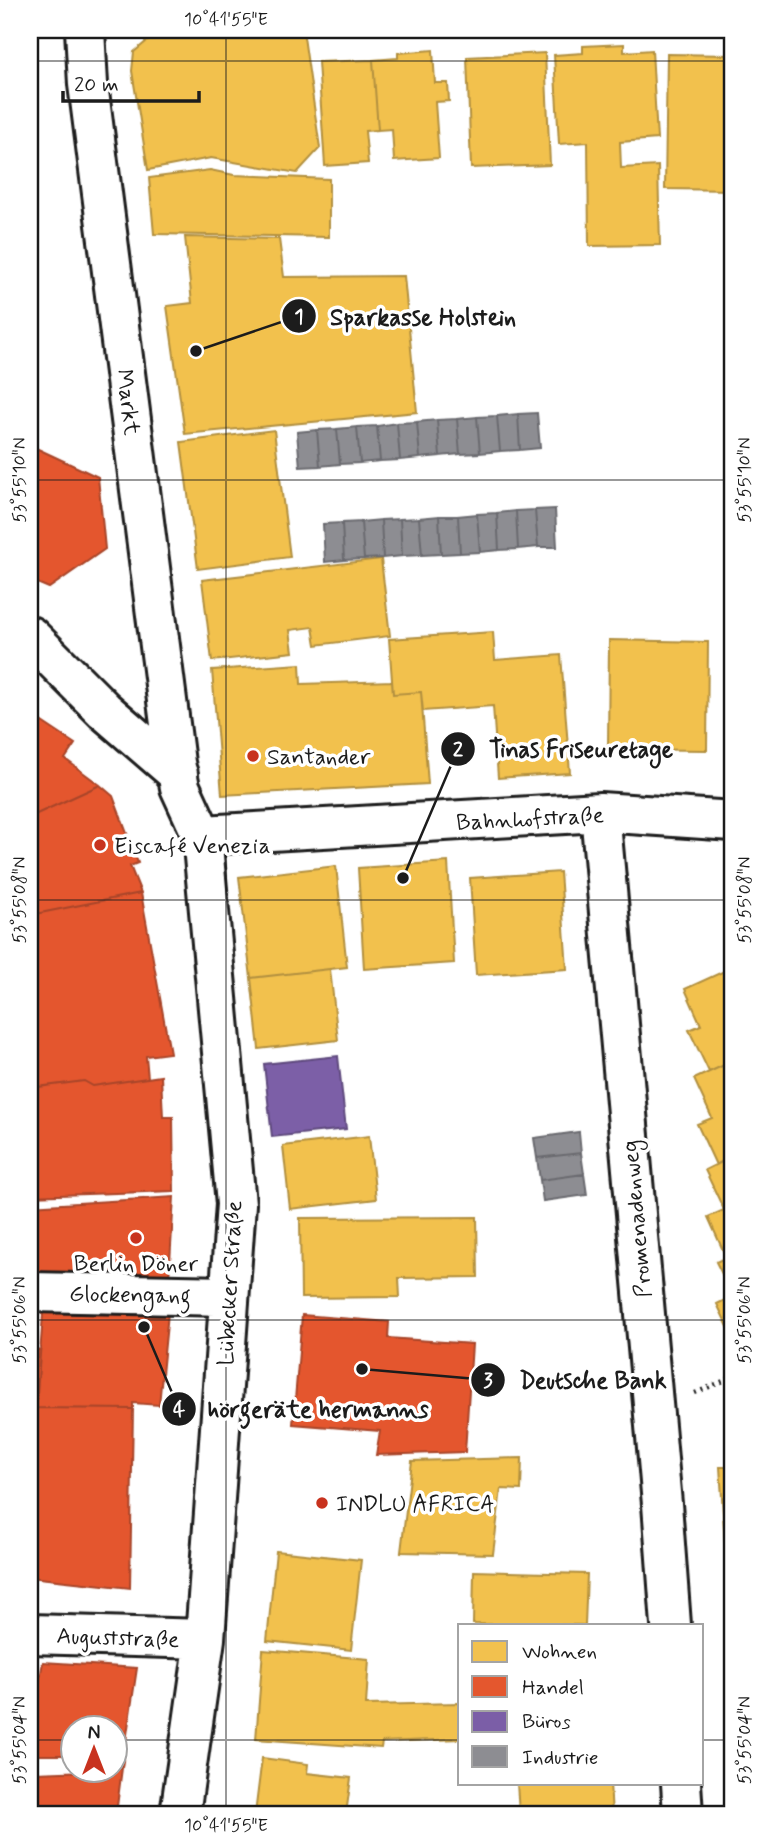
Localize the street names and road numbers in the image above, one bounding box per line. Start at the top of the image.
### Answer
street label: Markt [108,367,146,438]
street label: Bahnhofstraße [455,801,605,839]
street label: Promenadenweg [616,1139,662,1299]
street label: Lübecker Straße [212,1200,250,1366]
street label: Glockengang [69,1280,191,1314]
street label: Auguststraße [56,1622,180,1656]

